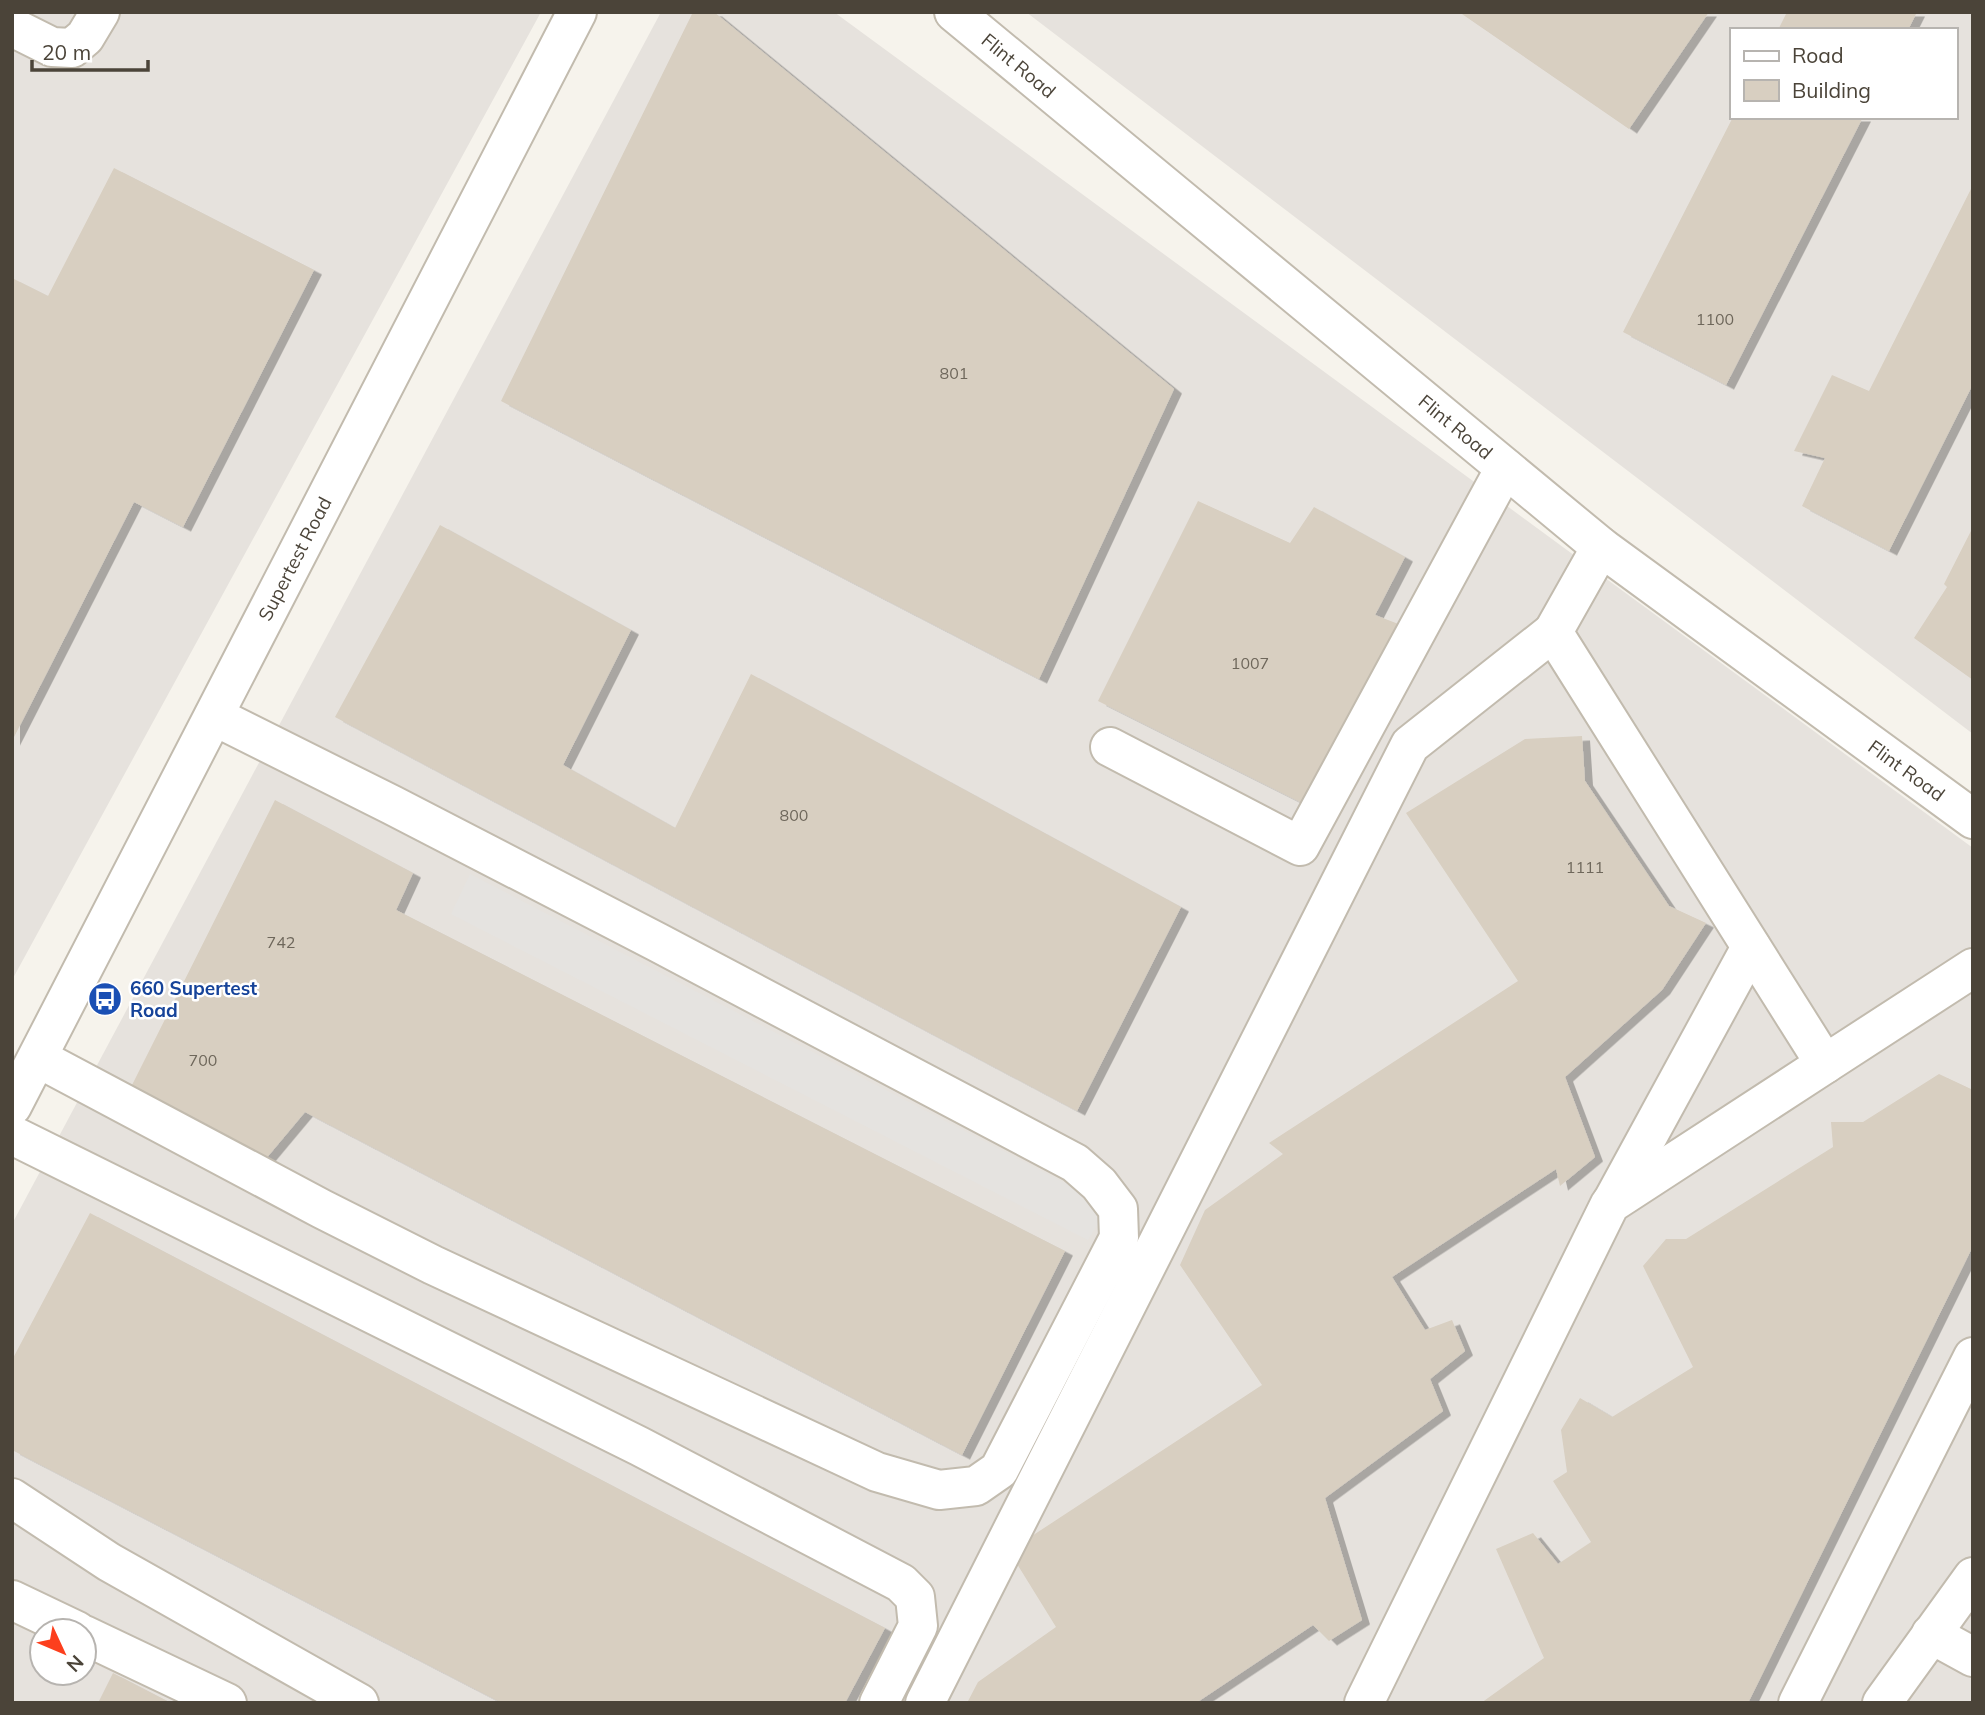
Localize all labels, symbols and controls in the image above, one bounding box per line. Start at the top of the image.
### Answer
scale bar [32,28,147,72]
street label: Flint Road [977,28,1061,103]
legend [1730,28,1957,119]
text: 20 m [42,39,91,65]
text: Road [1792,42,1843,68]
text: Building [1792,77,1871,103]
house number: 1100 [1696,309,1734,329]
house number: 801 [940,363,968,383]
street label: Flint Road [1414,389,1498,464]
street label: Supertest Road [253,493,337,625]
house number: 1007 [1231,653,1269,673]
street label: Flint Road [1863,734,1950,806]
house number: 800 [780,805,808,825]
house number: 1111 [1566,857,1604,877]
house number: 742 [267,932,295,952]
place label: 660 Supertest Road [130,976,257,1022]
bus stop icon: 660 Supertest Road [86,980,124,1018]
house number: 700 [189,1050,217,1070]
north arrow [28,1617,98,1687]
text: N [62,1650,89,1677]

